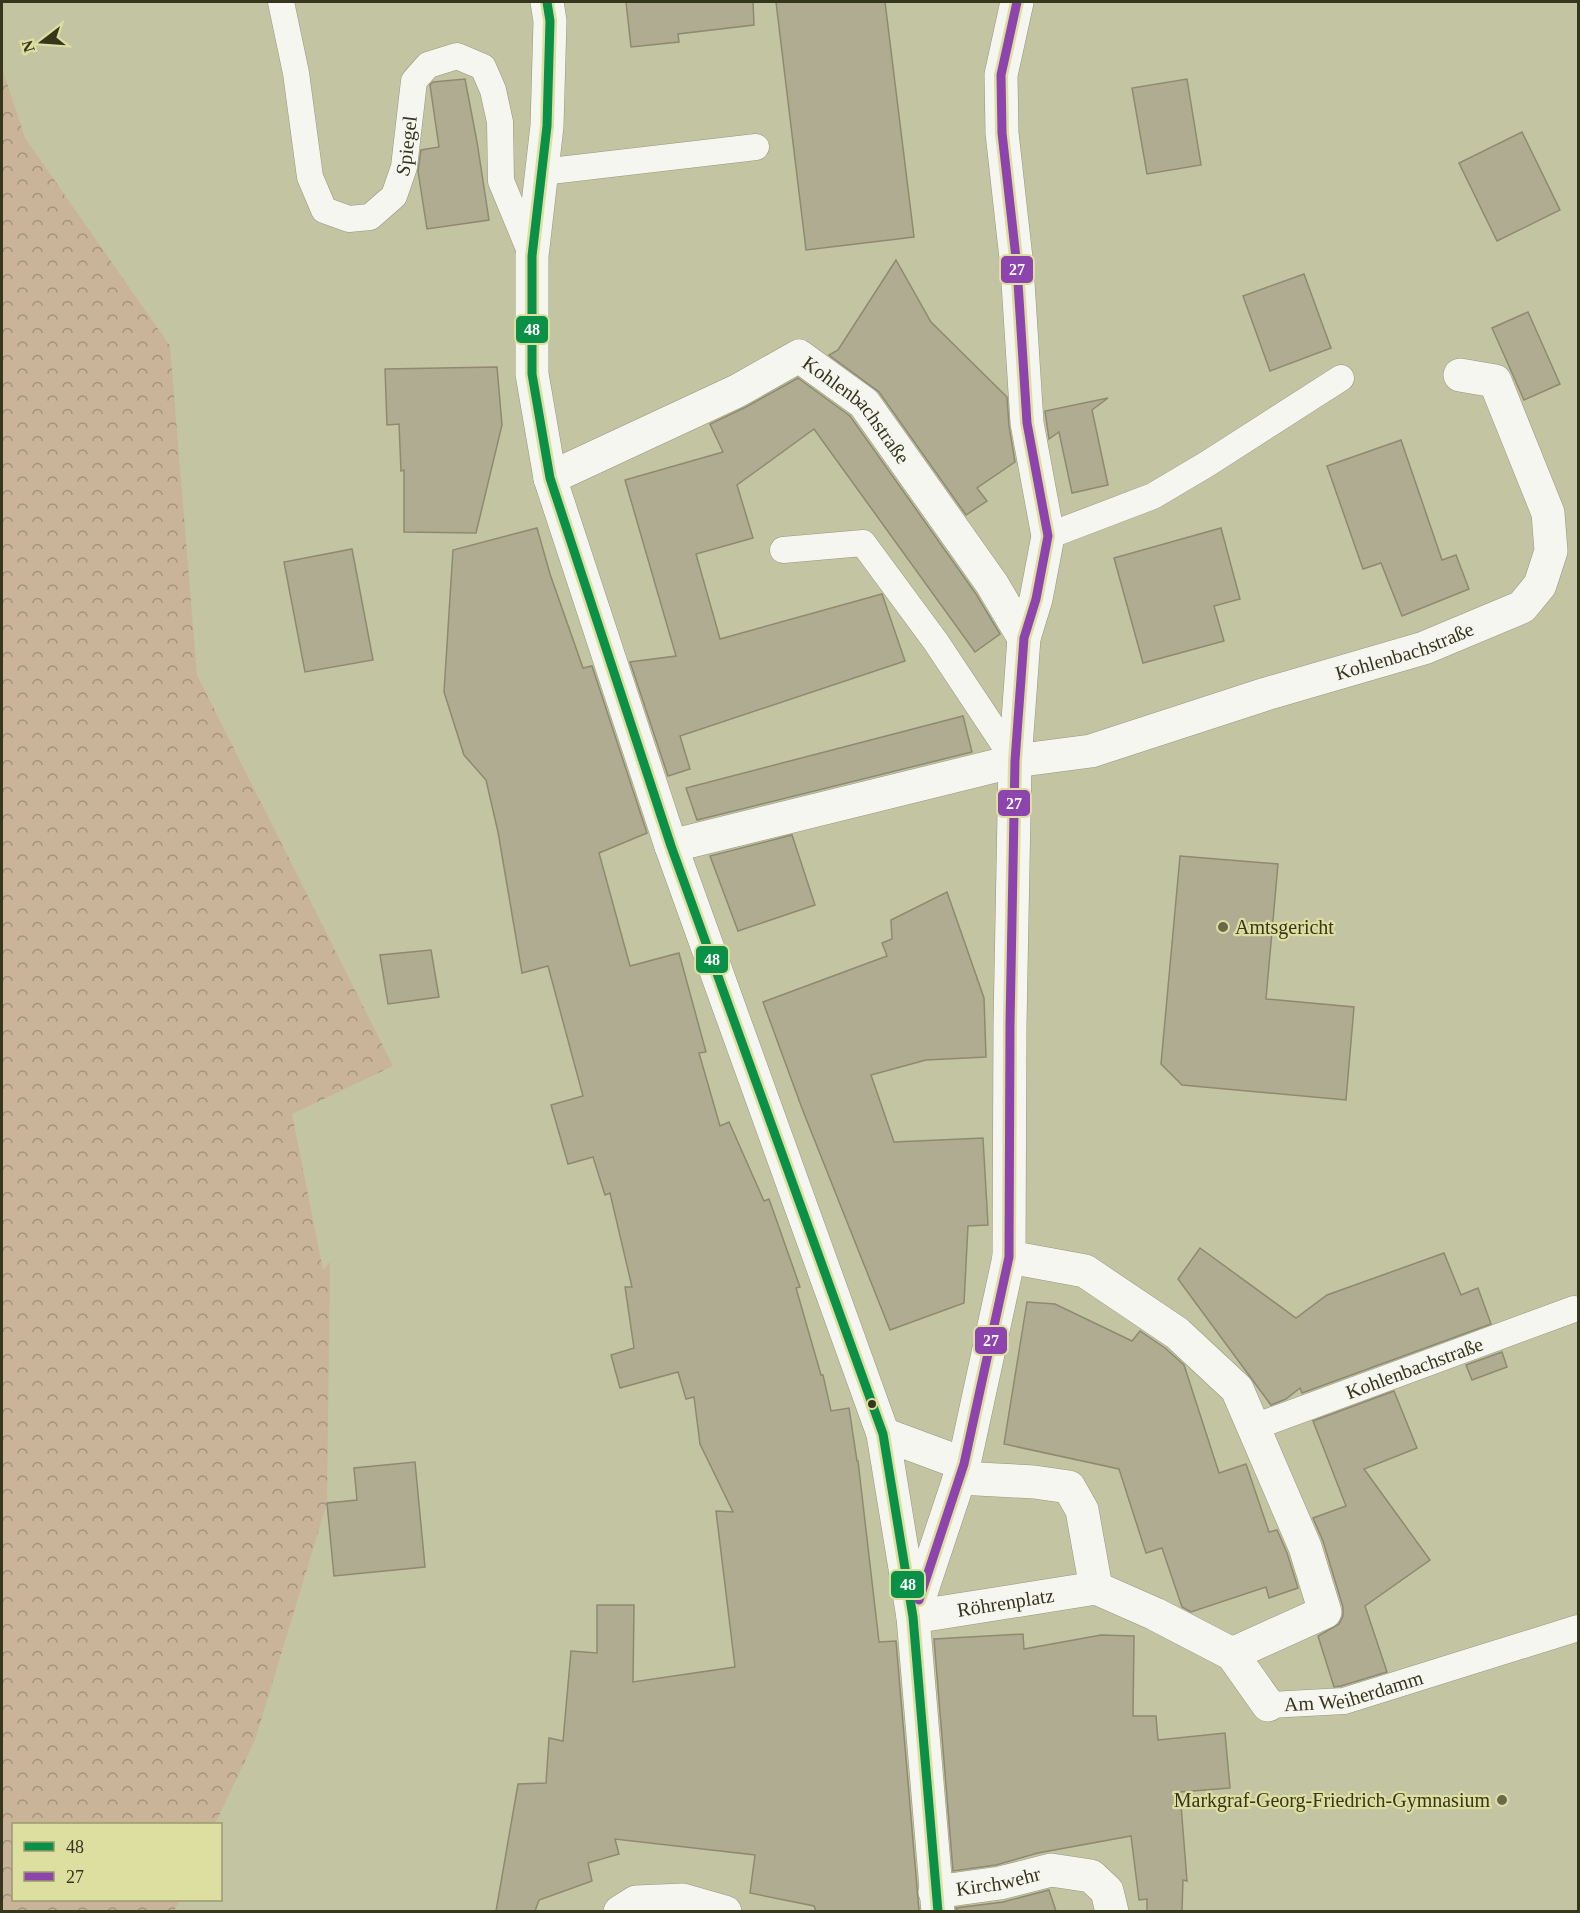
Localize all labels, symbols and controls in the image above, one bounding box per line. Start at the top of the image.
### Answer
north arrow [12,12,72,72]
text: N [18,38,38,54]
street label: Spiegel [391,114,421,179]
line badge: 27 [1000,255,1034,284]
text: 27 [1009,261,1025,278]
line badge: 48 [515,315,549,344]
text: 48 [524,321,540,338]
street label: Kohlenbachstraße [798,351,914,468]
street label: Kohlenbachstraße [1333,617,1477,684]
line badge: 27 [997,789,1031,817]
text: 27 [1006,795,1022,812]
place label: Amtsgericht [1235,916,1334,939]
marker: Amtsgericht [1216,920,1230,934]
line badge: 48 [695,945,729,974]
text: 48 [704,951,720,968]
line badge: 27 [974,1326,1008,1355]
text: 27 [983,1332,999,1349]
street label: Kohlenbachstraße [1343,1332,1486,1403]
unlabelled marker [866,1398,878,1410]
line badge: 48 [890,1570,925,1599]
text: 48 [900,1576,916,1593]
street label: Röhrenplatz [956,1584,1056,1621]
street label: Am Weiherdamm [1283,1666,1426,1715]
place label: Markgraf-Georg-Friedrich-Gymnasium [1174,1789,1490,1812]
marker: Markgraf-Georg-Friedrich-Gymnasium [1495,1793,1509,1807]
legend [12,1823,222,1901]
text: 48 [66,1837,84,1857]
street label: Kirchwehr [954,1862,1043,1900]
text: 27 [66,1867,84,1887]

